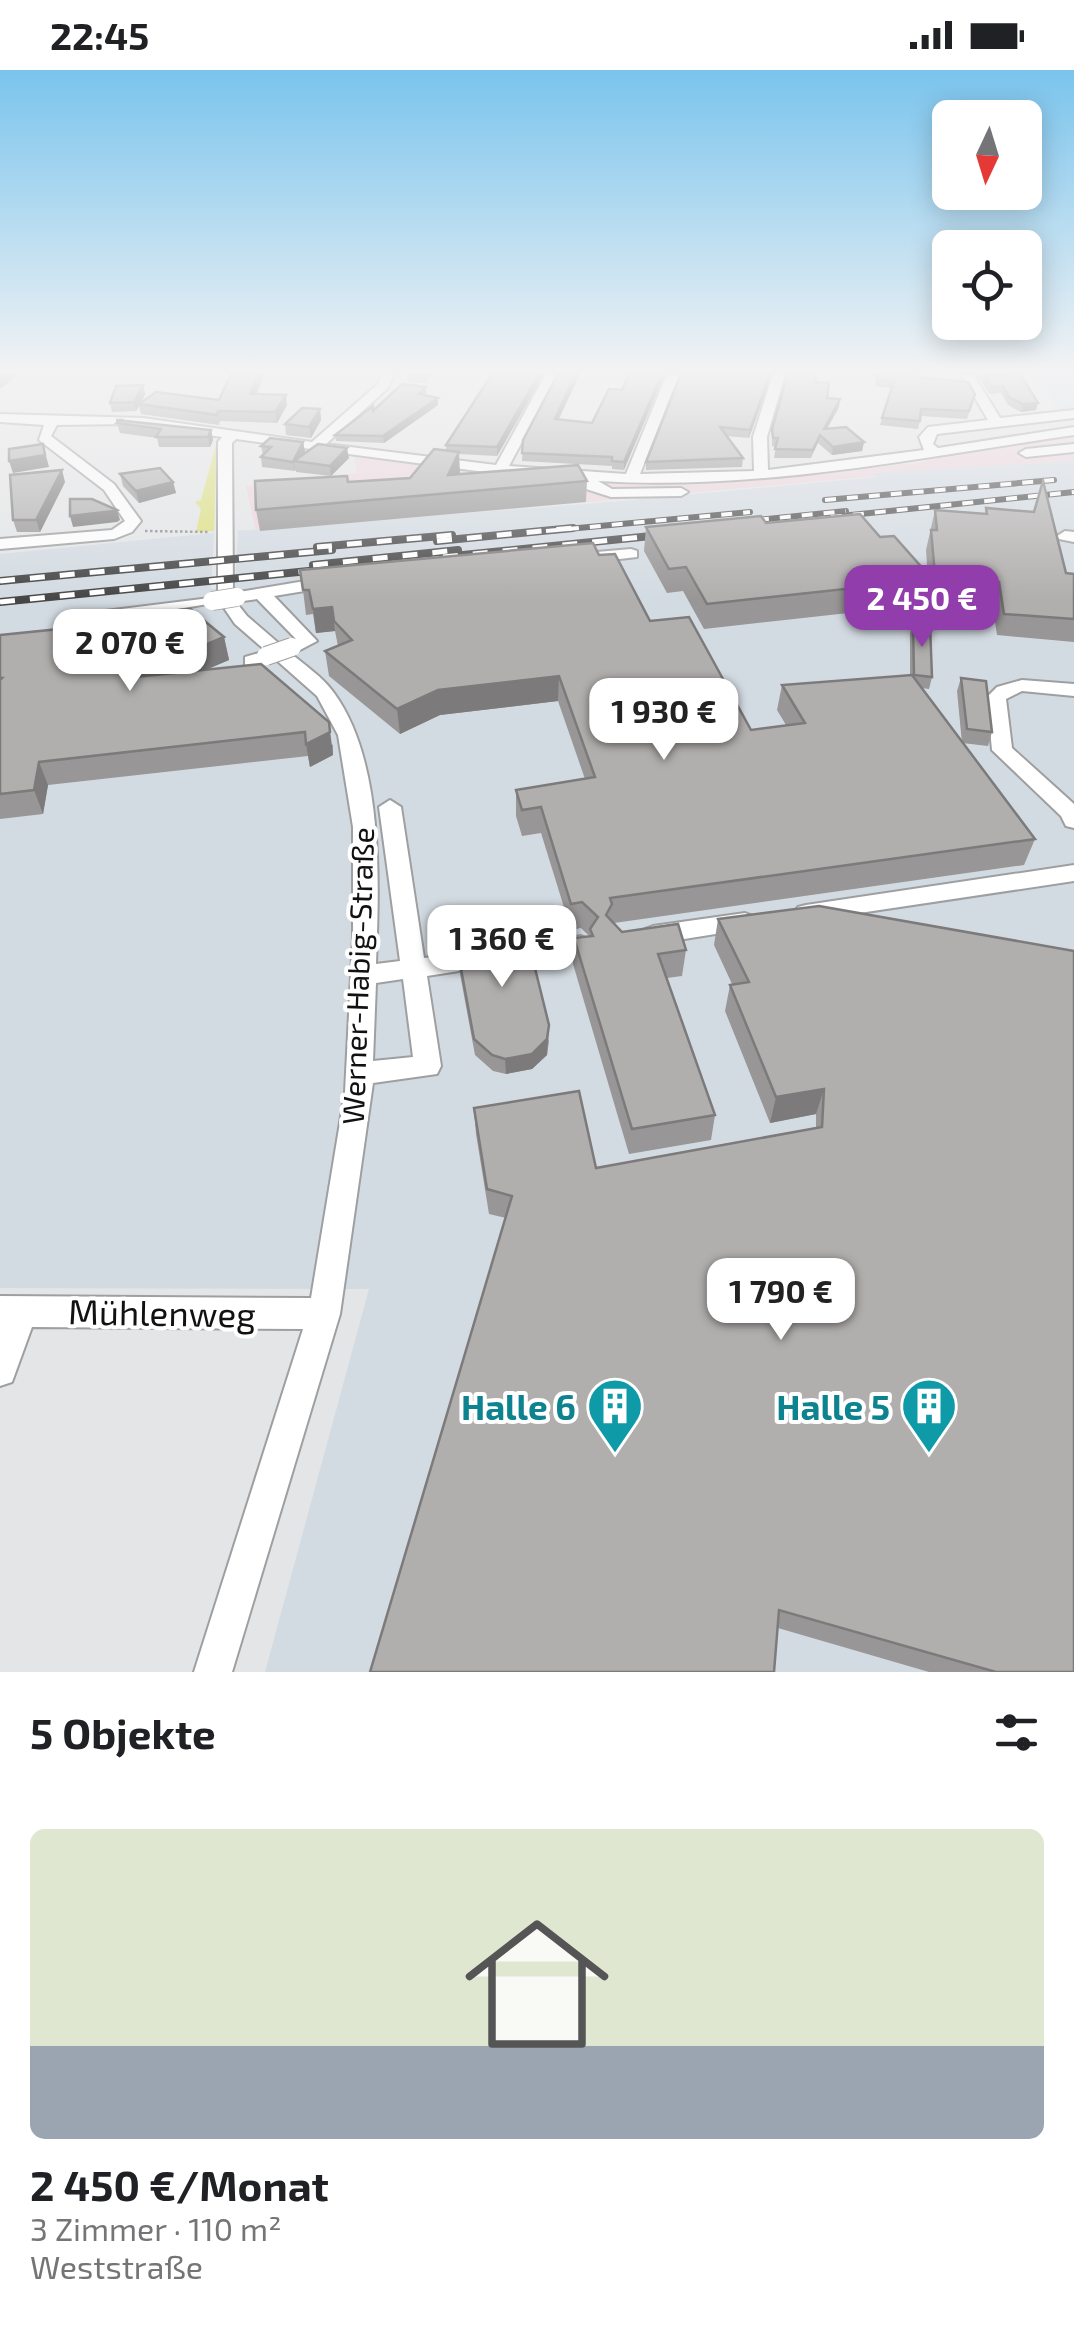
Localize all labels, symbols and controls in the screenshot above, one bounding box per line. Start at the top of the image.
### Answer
text: 22:45 [50,12,149,58]
north arrow [932,100,1042,210]
map controls [932,100,1042,340]
button: locate [932,230,1042,340]
pin: 2 450 € [830,565,1014,650]
text: 2 450 € [866,578,978,616]
pin: 2 070 € [38,609,222,694]
text: 2 070 € [75,622,185,660]
pin: 1 930 € [572,678,756,763]
text: 1 930 € [611,691,717,729]
street label: Werner-Habig-Straße [334,827,380,1125]
pin: 1 360 € [410,905,594,990]
text: 1 360 € [449,918,555,956]
pin: 1 790 € [689,1258,873,1343]
text: 1 790 € [729,1271,833,1309]
street label: Mühlenweg [68,1289,256,1335]
building icon: Halle 6 [585,1376,645,1455]
building icon: Halle 5 [899,1376,959,1455]
place label: Halle 6 [461,1385,576,1427]
place label: Halle 5 [776,1385,890,1427]
icon: filters [989,1705,1044,1760]
text: 5 Objekte [30,1707,216,1757]
icon: home [447,1894,627,2074]
text: 2 450 €/Monat [30,2159,329,2209]
text: 3 Zimmer · 110 m² [30,2209,281,2247]
text: Weststraße [30,2247,203,2285]

